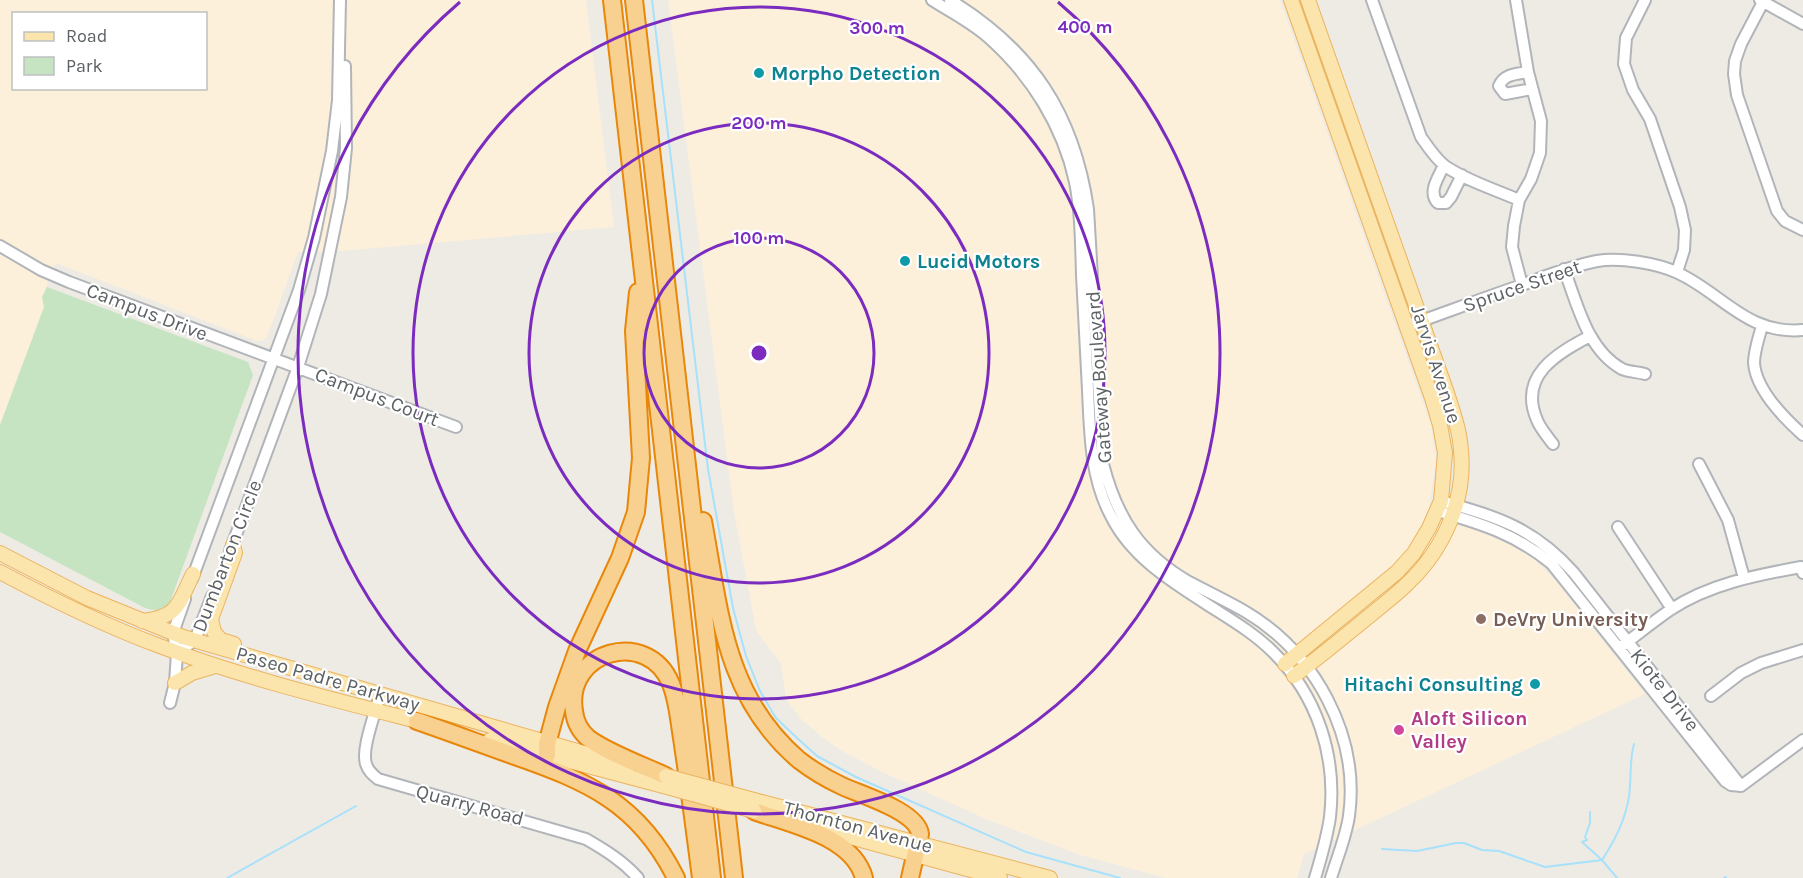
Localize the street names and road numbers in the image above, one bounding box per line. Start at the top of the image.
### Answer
street label: Spruce Street [1460,255,1585,317]
street label: Campus Drive [83,278,211,346]
street label: Gateway Boulevard [1082,290,1116,464]
street label: Jarvis Avenue [1406,302,1466,426]
street label: Campus Court [312,363,443,431]
street label: Dumbarton Circle [187,477,267,635]
street label: Paseo Padre Parkway [233,642,423,716]
street label: Kiote Drive [1626,644,1704,736]
street label: Quarry Road [414,780,526,830]
street label: Thornton Avenue [781,796,935,858]

